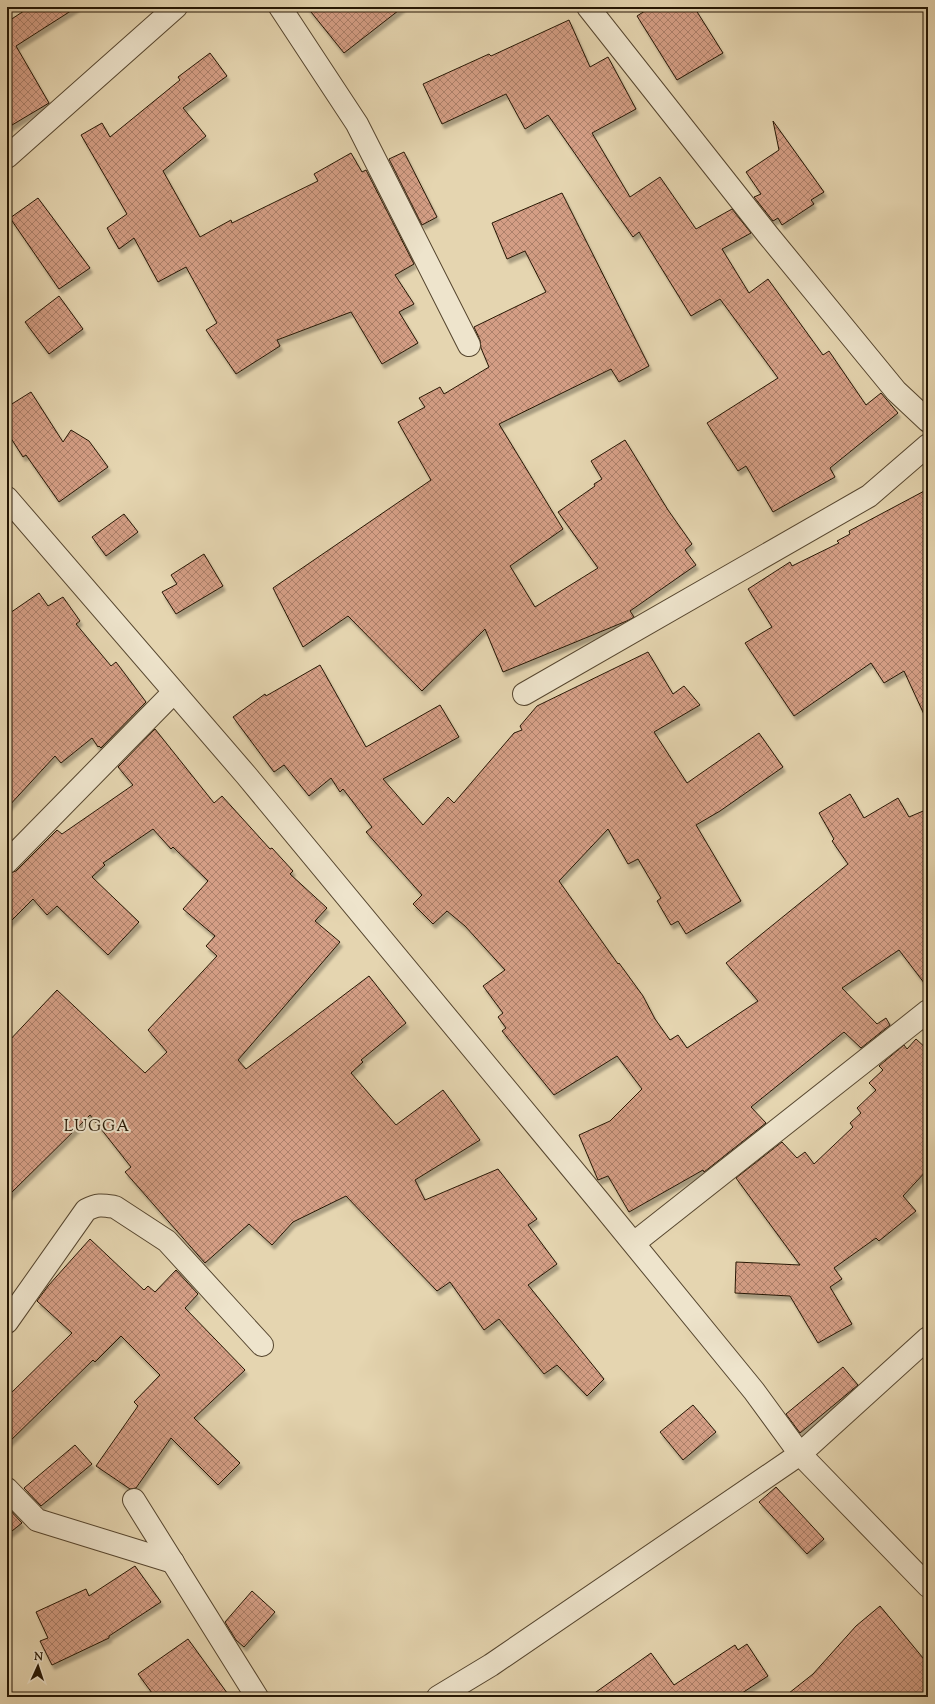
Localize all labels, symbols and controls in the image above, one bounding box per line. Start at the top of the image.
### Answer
district label: LUGGA [64,1116,130,1139]
north arrow [18,1646,58,1686]
text: N [33,1649,43,1665]

